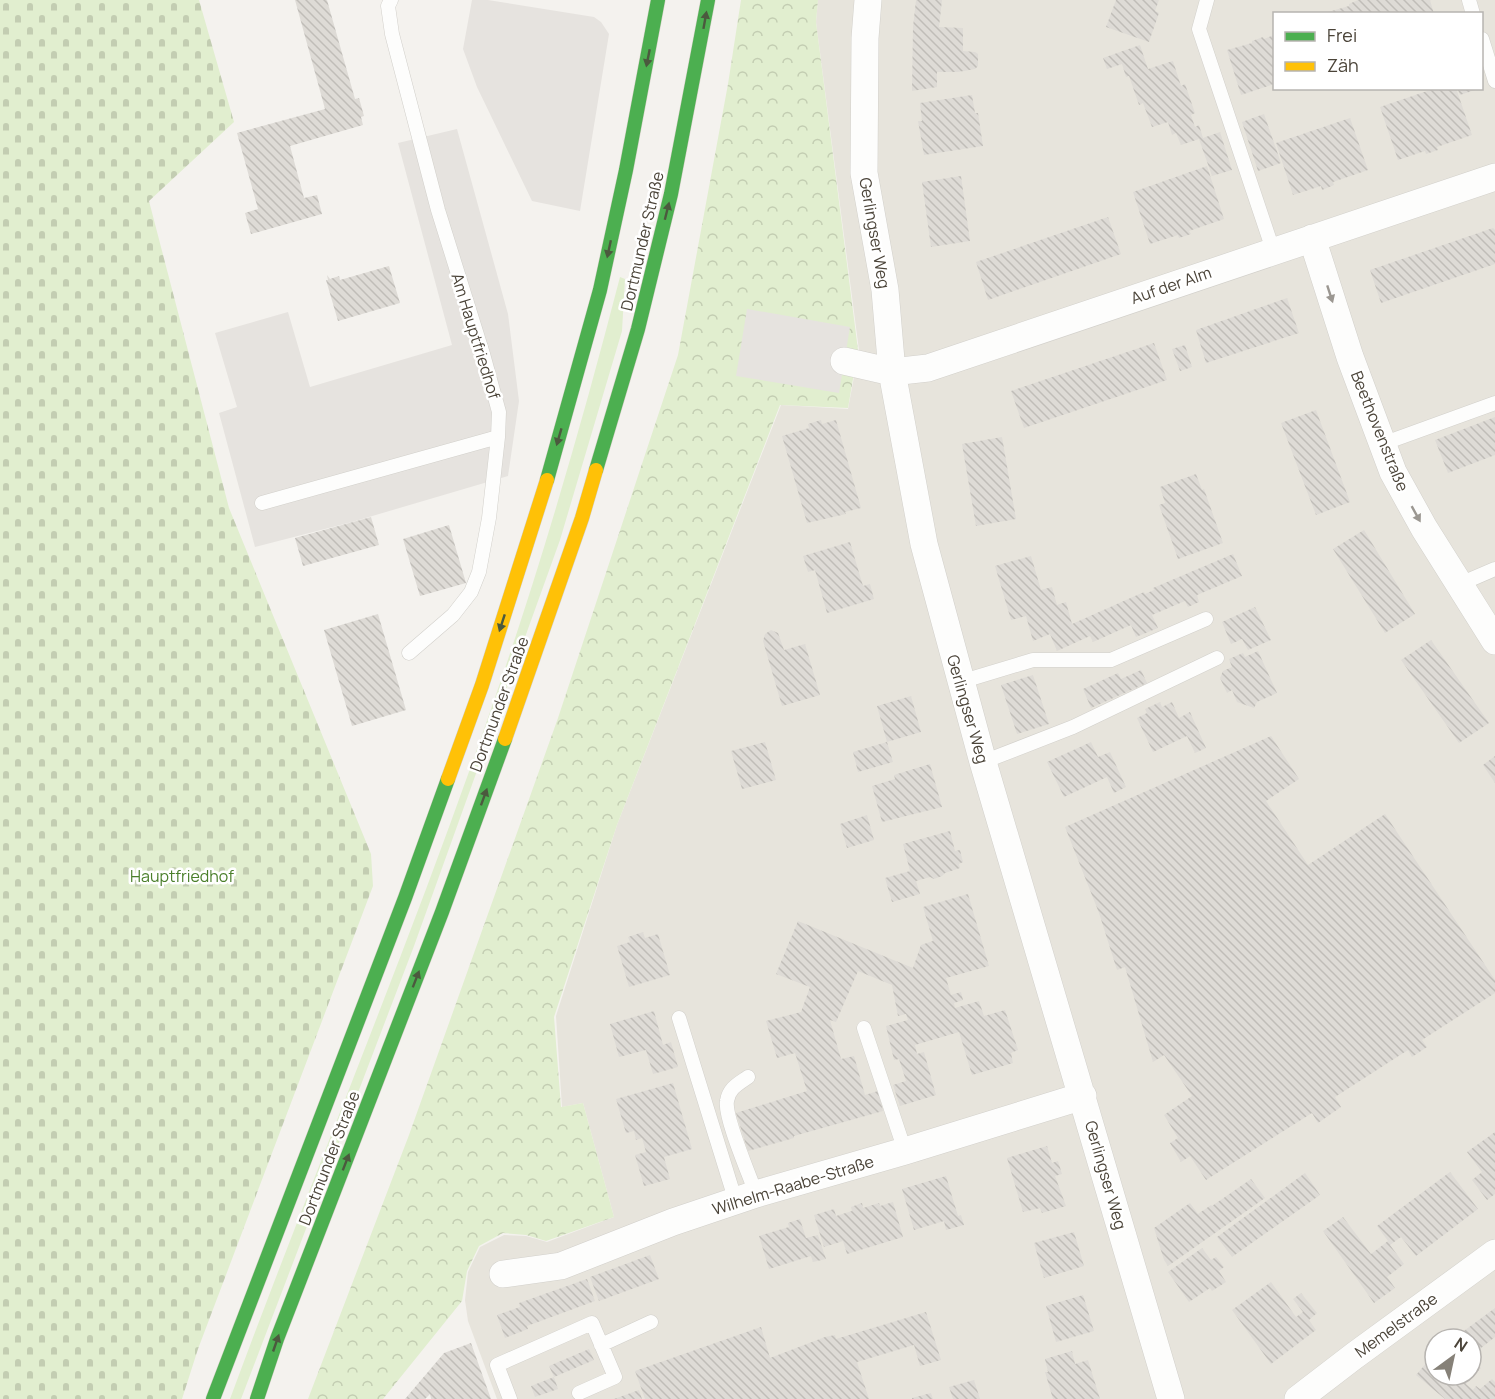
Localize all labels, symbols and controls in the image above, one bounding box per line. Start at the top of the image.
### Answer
one-way arrow [701,10,710,29]
legend [1273,12,1483,90]
text: Frei [1327,23,1357,47]
one-way arrow [643,48,652,67]
text: Zäh [1327,53,1359,77]
street label: Dortmunder Straße [615,169,669,313]
street label: Gerlingser Weg [854,176,896,290]
one-way arrow [662,202,672,220]
one-way arrow [604,239,613,258]
street label: Auf der Alm [1128,261,1214,309]
street label: Am Hauptfriedhof [446,270,506,402]
one-way arrow [1325,285,1335,303]
street label: Beethovenstraße [1346,368,1414,494]
one-way arrow [554,428,563,446]
one-way arrow [1411,506,1421,523]
one-way arrow [496,614,506,632]
street label: Dortmunder Straße [464,633,534,775]
street label: Gerlingser Weg [942,652,994,766]
one-way arrow [479,788,489,806]
park label: Hauptfriedhof [130,865,234,887]
one-way arrow [411,970,421,988]
street label: Dortmunder Straße [293,1088,365,1228]
street label: Gerlingser Weg [1080,1118,1132,1232]
street label: Wilhelm-Raabe-Straße [709,1150,877,1220]
one-way arrow [341,1152,351,1170]
street label: Memelstraße [1350,1288,1442,1362]
north arrow [1423,1327,1483,1387]
text: N [1450,1332,1472,1357]
one-way arrow [271,1334,281,1352]

